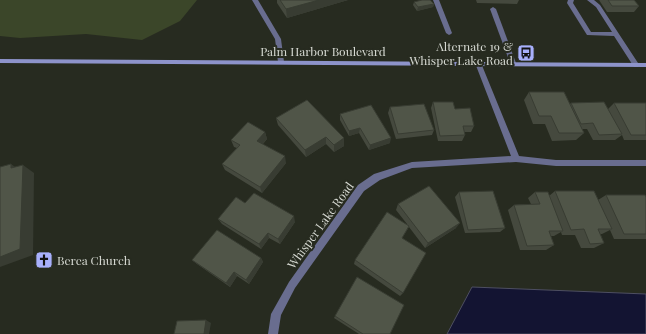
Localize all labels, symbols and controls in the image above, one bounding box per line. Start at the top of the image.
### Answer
place label: Alternate 19 & Whisper Lake Road [409,38,513,68]
street label: Palm Harbor Boulevard [260,43,386,59]
bus stop icon: Alternate 19 & Whisper Lake Road [516,43,536,63]
street label: Whisper Lake Road [283,178,357,272]
church icon: Berea Church [34,250,54,270]
place label: Berea Church [57,252,131,268]

